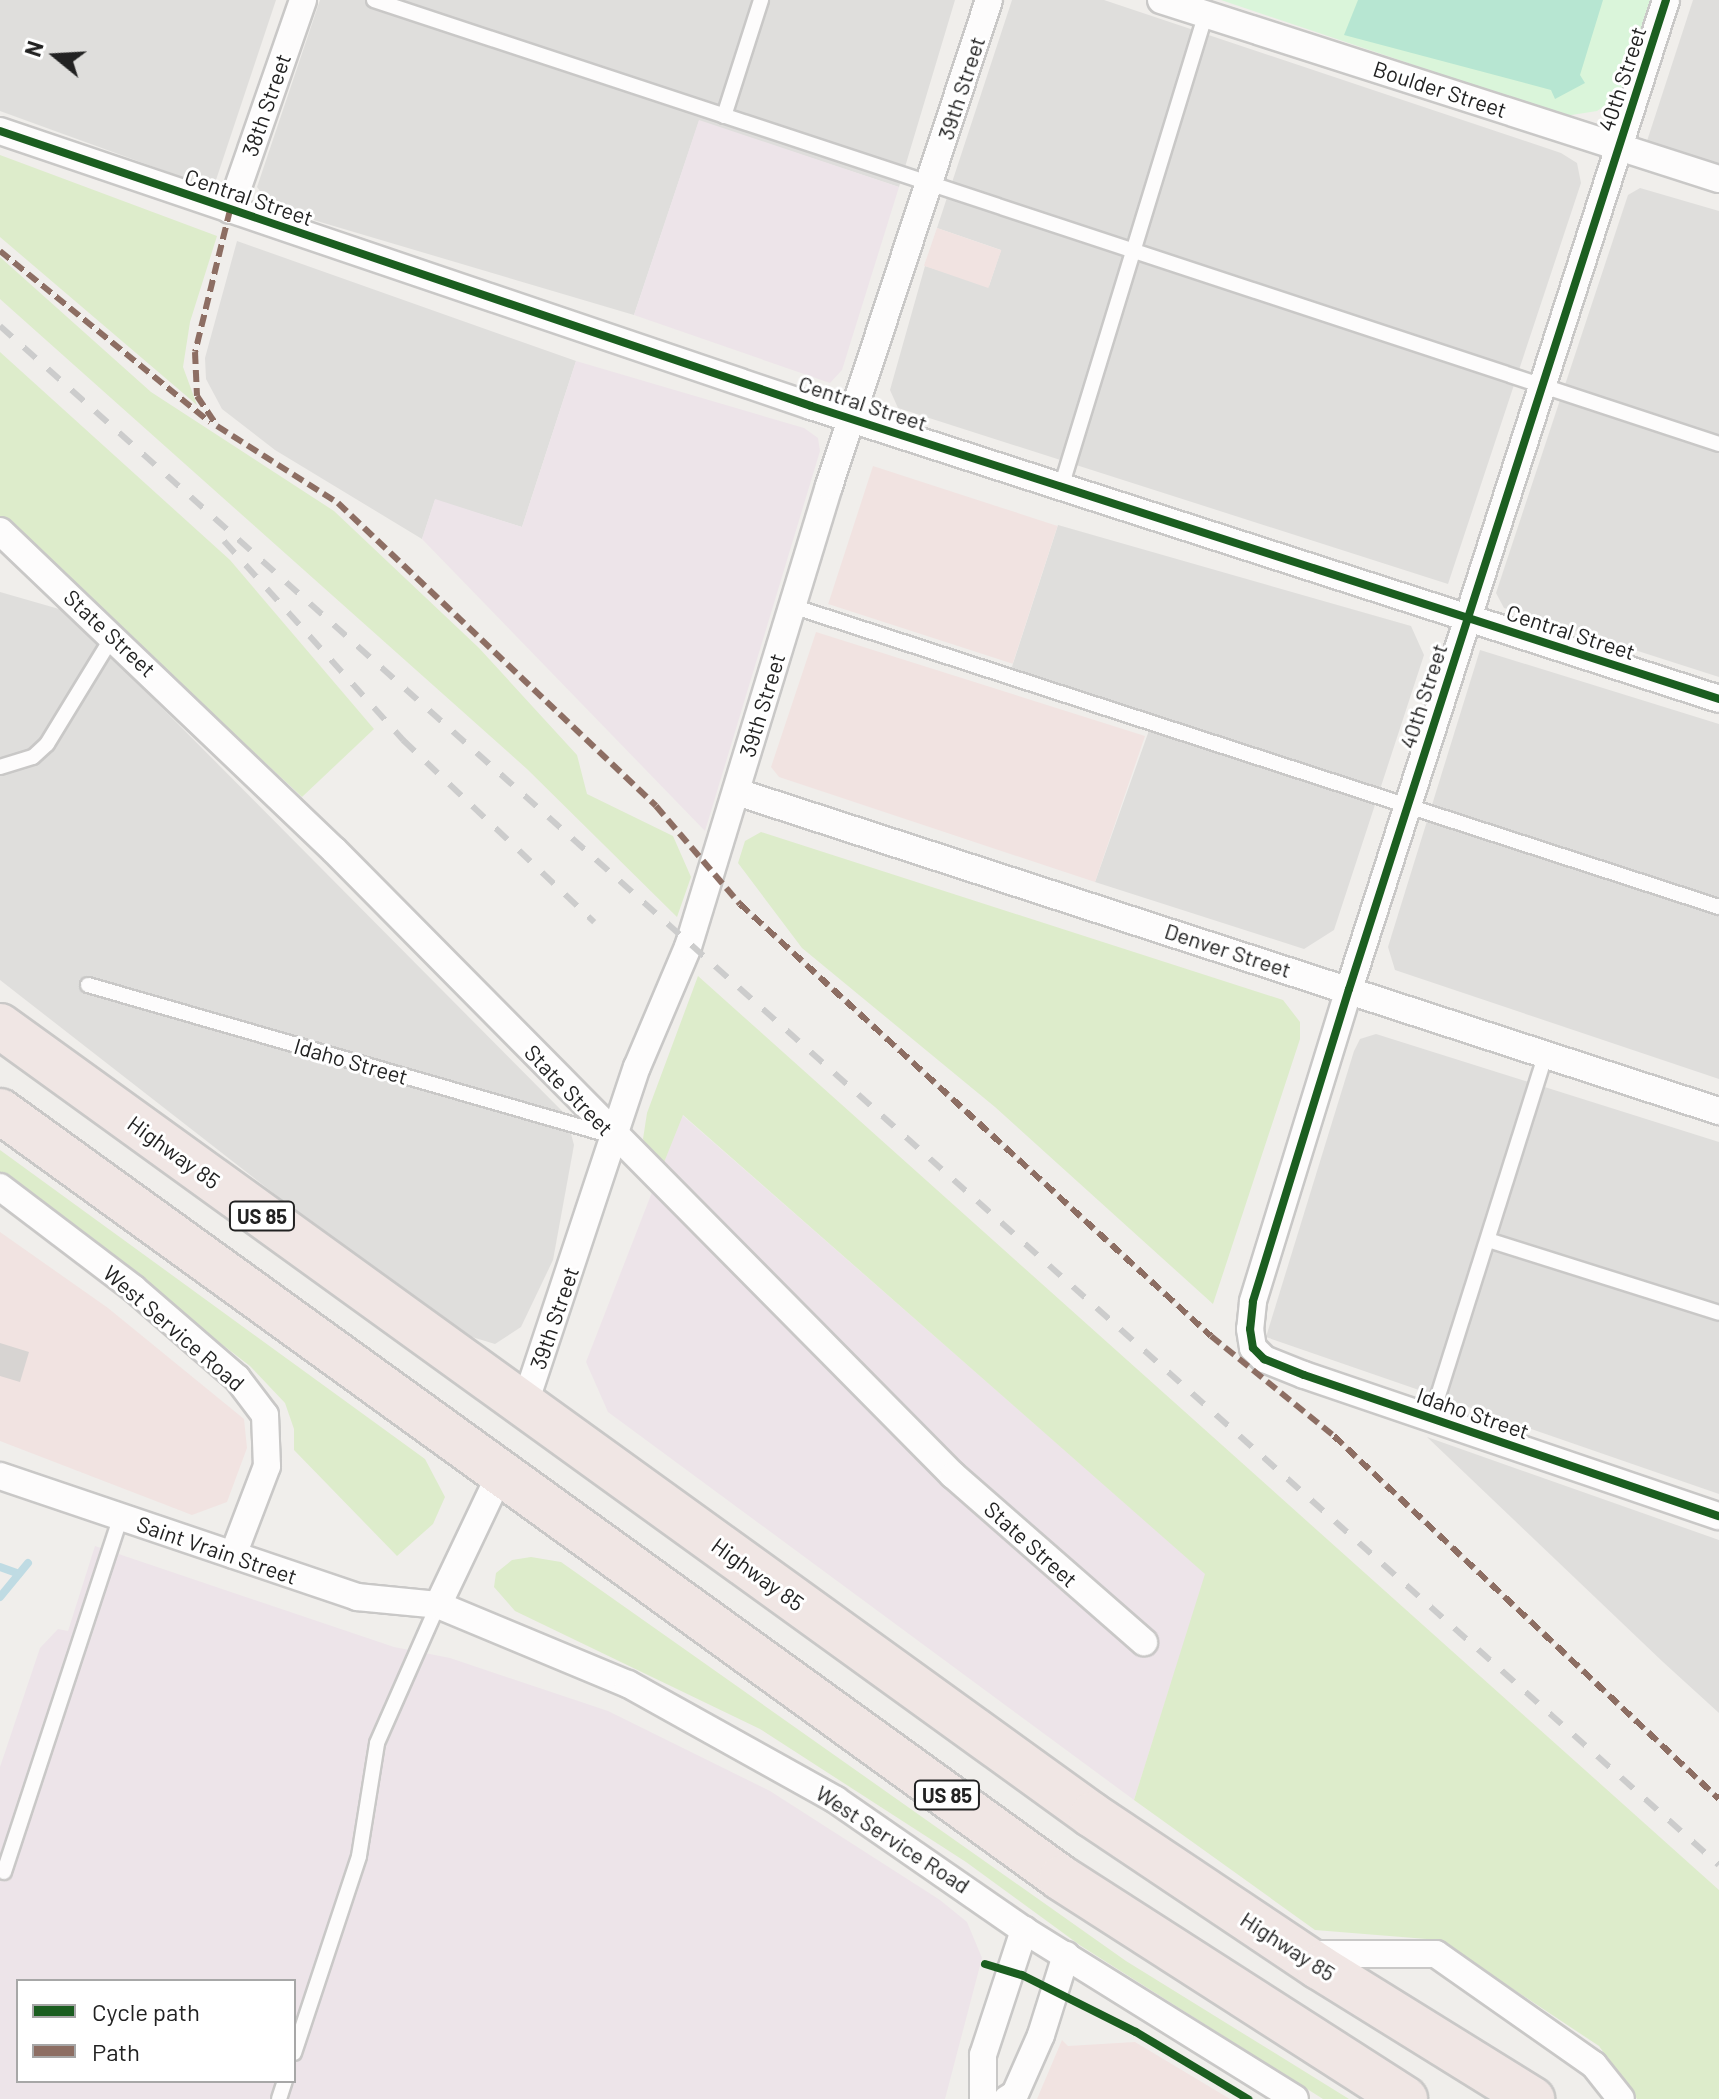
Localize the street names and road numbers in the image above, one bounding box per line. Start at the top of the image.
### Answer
street label: 40th Street [1593,23,1651,135]
street label: 39th Street [932,33,990,143]
street label: 38th Street [236,50,296,160]
street label: Boulder Street [1370,55,1510,123]
street label: Central Street [182,163,316,231]
street label: Central Street [795,370,931,436]
street label: State Street [59,584,161,682]
street label: Central Street [1503,599,1639,665]
street label: 40th Street [1394,640,1452,752]
street label: 39th Street [734,650,790,760]
street label: Denver Street [1162,917,1294,983]
street label: Idaho Street [291,1032,411,1090]
street label: State Street [519,1039,619,1141]
street label: Highway 85 [123,1110,225,1194]
road number: US 85 [228,1200,296,1232]
street label: West Service Road [98,1260,250,1396]
street label: 39th Street [524,1263,584,1373]
street label: Idaho Street [1413,1381,1533,1445]
street label: State Street [979,1495,1083,1593]
street label: Saint Vrain Street [133,1510,301,1590]
street label: Highway 85 [707,1532,809,1616]
street label: West Service Road [811,1779,975,1899]
road number: US 85 [913,1779,981,1811]
street label: Highway 85 [1236,1906,1340,1986]

